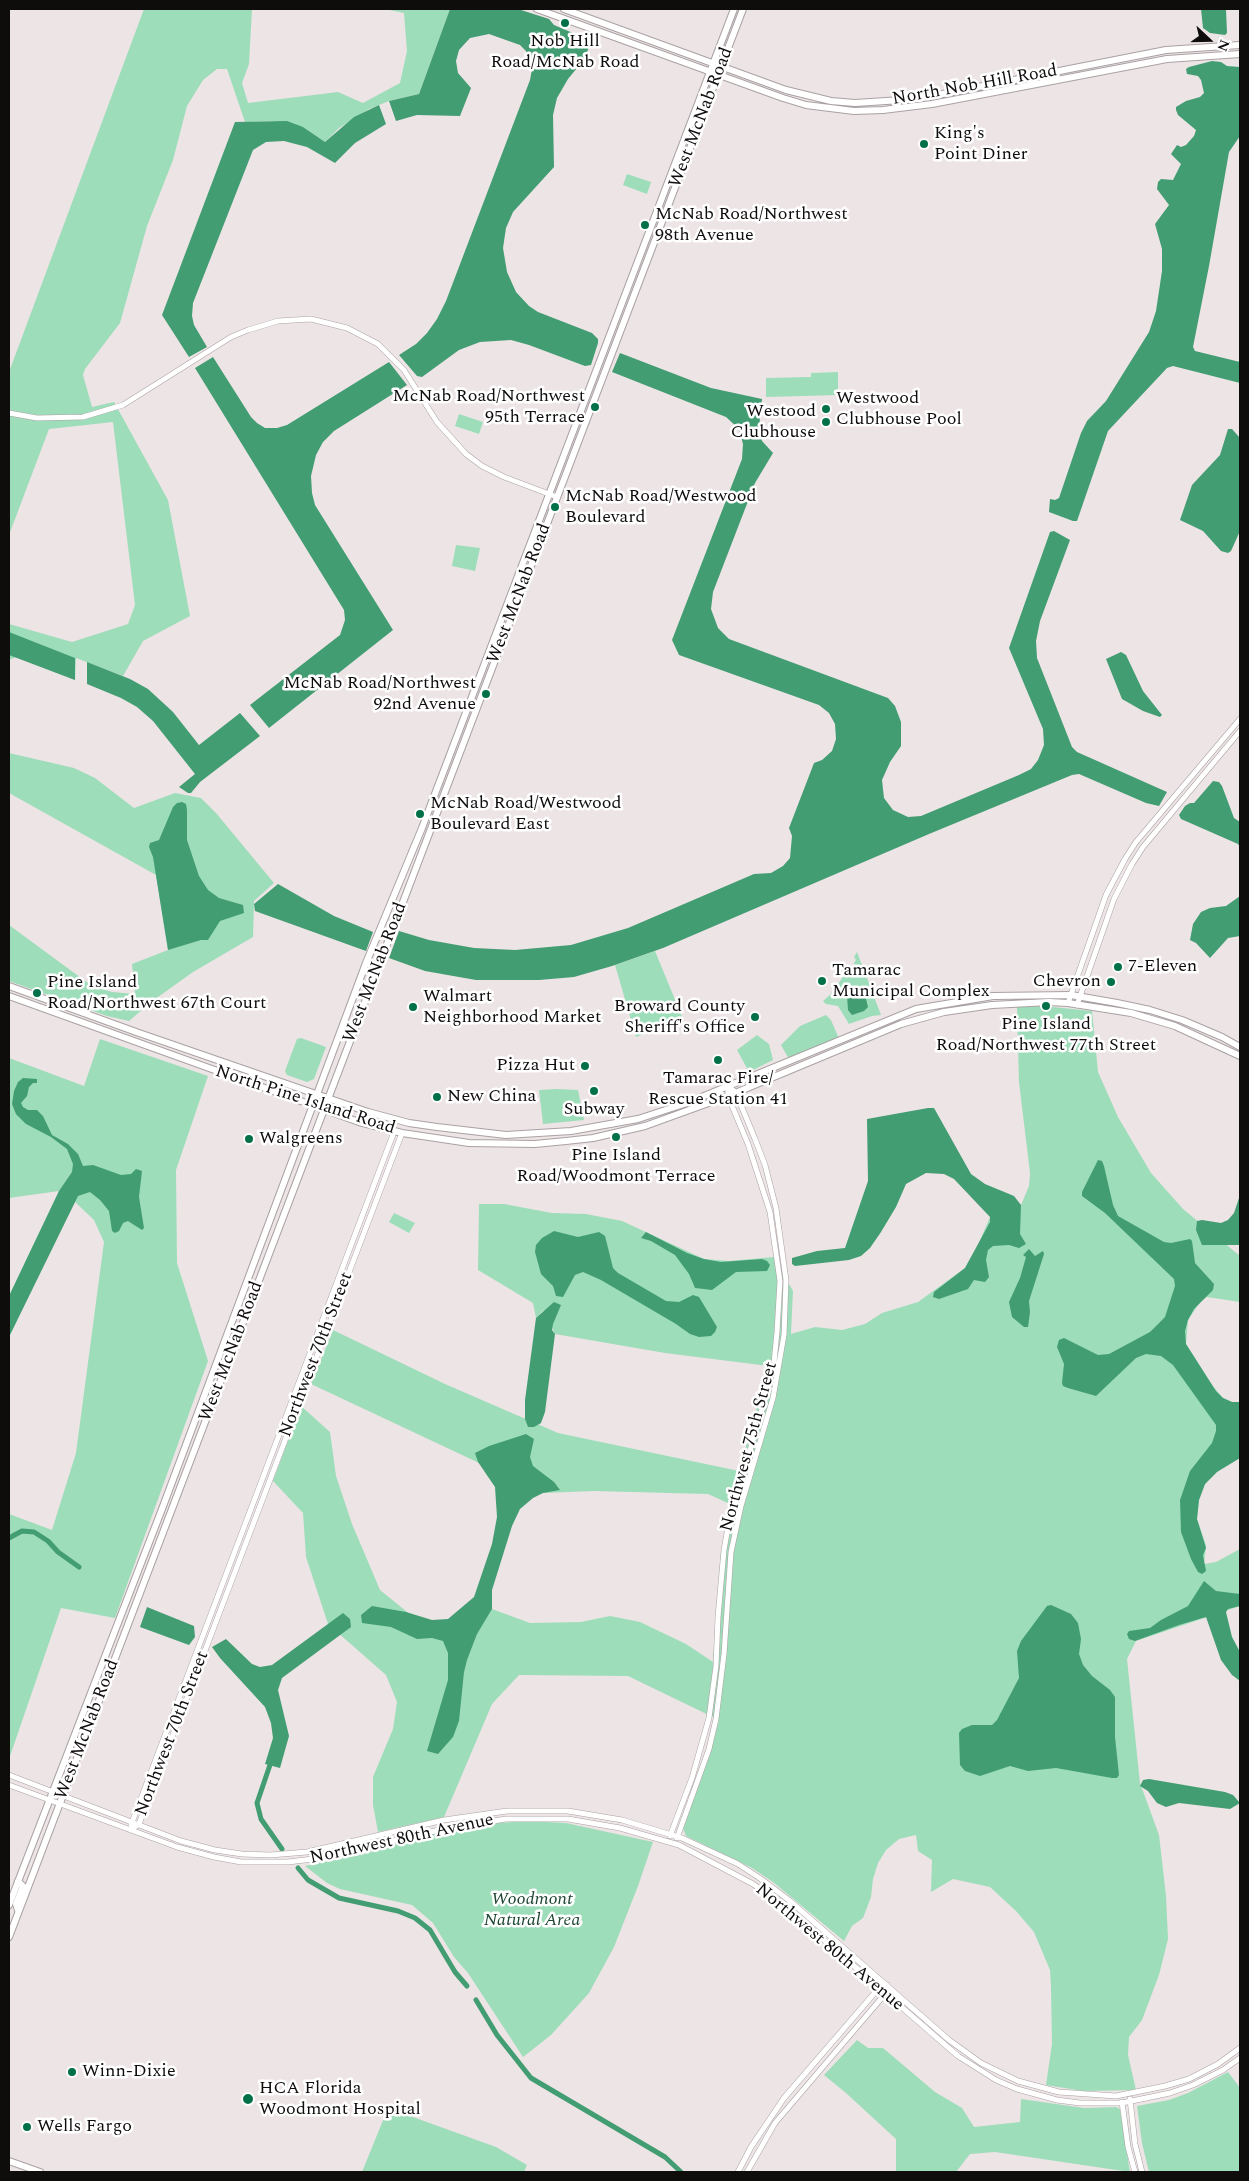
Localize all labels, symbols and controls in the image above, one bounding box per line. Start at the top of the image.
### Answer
north arrow [1184,15,1234,65]
marker: Nob Hill Road/McNab Road [559,17,571,29]
place label: Nob Hill Road/McNab Road [490,31,640,74]
text: N [1212,36,1235,55]
street label: West McNab Road [665,45,739,191]
street label: North Nob Hill Road [891,61,1059,111]
place label: King's Point Diner [934,123,1028,166]
marker: King's Point Diner [918,138,930,150]
place label: McNab Road/Northwest 98th Avenue [655,204,848,246]
marker: McNab Road/Northwest 98th Avenue [639,219,651,231]
place label: McNab Road/Northwest 95th Terrace [392,386,585,428]
place label: Westwood Clubhouse Pool [836,388,962,430]
marker: McNab Road/Northwest 95th Terrace [589,401,601,413]
place label: Westood Clubhouse [731,401,816,444]
marker: Westwood Clubhouse Pool [820,403,832,415]
marker: Westood Clubhouse [820,416,832,428]
place label: McNab Road/Westwood Boulevard [565,486,757,528]
marker: McNab Road/Westwood Boulevard [549,501,561,513]
street label: West McNab Road [483,521,557,667]
place label: McNab Road/Northwest 92nd Avenue [283,673,476,716]
marker: McNab Road/Northwest 92nd Avenue [480,688,492,700]
place label: McNab Road/Westwood Boulevard East [430,793,622,836]
marker: McNab Road/Westwood Boulevard East [414,808,426,820]
street label: West McNab Road [339,900,413,1046]
place label: 7-Eleven [1128,956,1197,978]
place label: Tamarac Municipal Complex [832,960,990,1002]
marker: 7-Eleven [1112,961,1124,973]
place label: Chevron [1033,971,1101,993]
place label: Pine Island Road/Northwest 67th Court [47,972,266,1014]
marker: Tamarac Municipal Complex [816,975,828,987]
marker: Chevron [1105,976,1117,988]
place label: Walmart Neighborhood Market [423,986,601,1028]
marker: Pine Island Road/Northwest 67th Court [31,987,43,999]
place label: Broward County Sheriff's Office [614,996,745,1038]
marker: Pine Island Road/Northwest 77th Street [1040,1000,1052,1012]
marker: Walmart Neighborhood Market [407,1001,419,1013]
marker: Broward County Sheriff's Office [749,1011,761,1023]
place label: Pine Island Road/Northwest 77th Street [936,1014,1156,1056]
marker: Tamarac Fire/ Rescue Station 41 [712,1054,724,1066]
place label: Pizza Hut [496,1055,575,1077]
marker: Pizza Hut [579,1060,591,1072]
street label: North Pine Island Road [212,1062,398,1140]
place label: Tamarac Fire/ Rescue Station 41 [648,1068,788,1110]
marker: Subway [588,1085,600,1097]
place label: New China [447,1086,536,1108]
marker: New China [431,1091,443,1103]
place label: Subway [564,1099,624,1121]
place label: Walgreens [259,1128,343,1150]
marker: Pine Island Road/Woodmont Terrace [610,1131,622,1143]
marker: Walgreens [243,1133,255,1145]
place label: Pine Island Road/Woodmont Terrace [516,1145,716,1188]
street label: Northwest 70th Street [276,1269,358,1441]
street label: West McNab Road [195,1279,269,1425]
street label: Northwest 75th Street [717,1360,783,1534]
street label: Northwest 70th Street [132,1648,214,1820]
street label: West McNab Road [51,1657,125,1803]
street label: Northwest 80th Avenue [308,1810,496,1870]
street label: Northwest 80th Avenue [750,1879,908,2017]
park label: Woodmont Natural Area [484,1889,580,1932]
place label: Winn-Dixie [82,2061,176,2083]
marker: Winn-Dixie [66,2066,78,2078]
place label: HCA Florida Woodmont Hospital [259,2078,421,2120]
marker: HCA Florida Woodmont Hospital [241,2092,255,2106]
place label: Wells Fargo [37,2116,132,2138]
marker: Wells Fargo [21,2121,33,2133]

